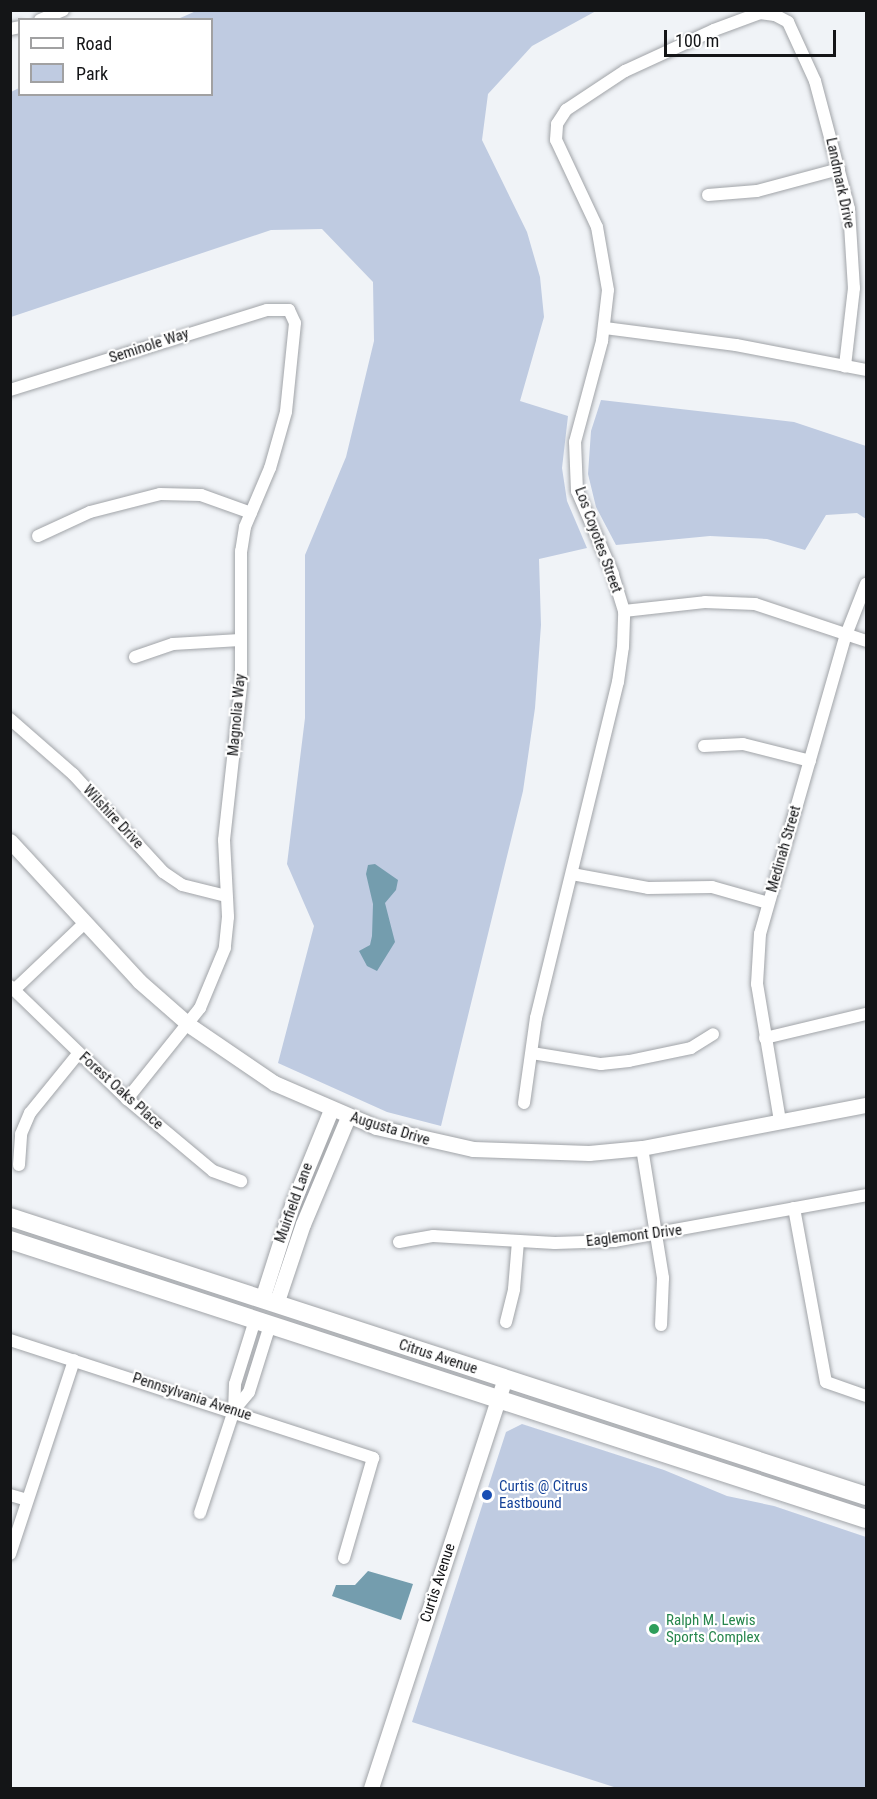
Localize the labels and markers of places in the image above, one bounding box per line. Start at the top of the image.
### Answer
place label: Curtis @ Citrus Eastbound [499,1477,588,1512]
marker: Curtis @ Citrus Eastbound [480,1488,494,1502]
place label: Ralph M. Lewis Sports Complex [666,1611,760,1646]
marker: Ralph M. Lewis Sports Complex [647,1622,661,1636]

